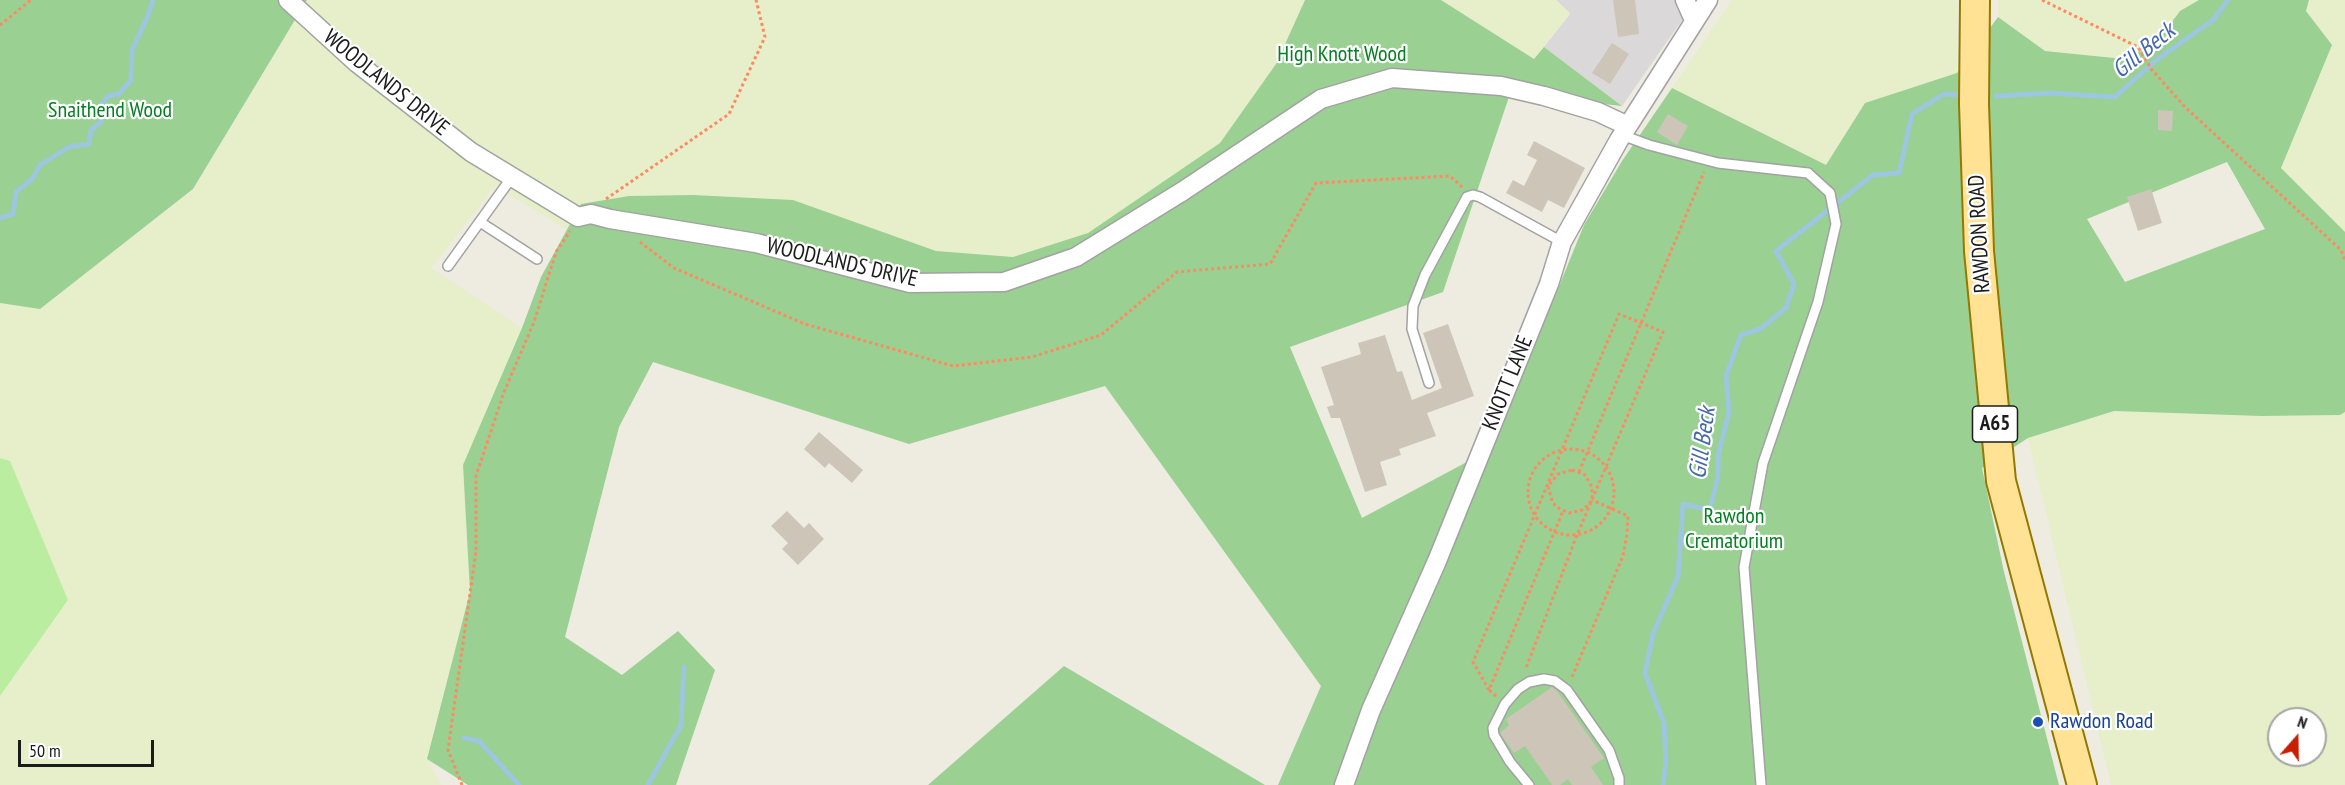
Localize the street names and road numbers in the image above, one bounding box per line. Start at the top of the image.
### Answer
street label: WOODLANDS DRIVE [318,24,454,142]
street label: RAWDON ROAD [1964,174,1996,294]
street label: WOODLANDS DRIVE [764,233,920,293]
street label: KNOTT LANE [1477,332,1539,434]
road number: A65 [1972,406,2018,442]

